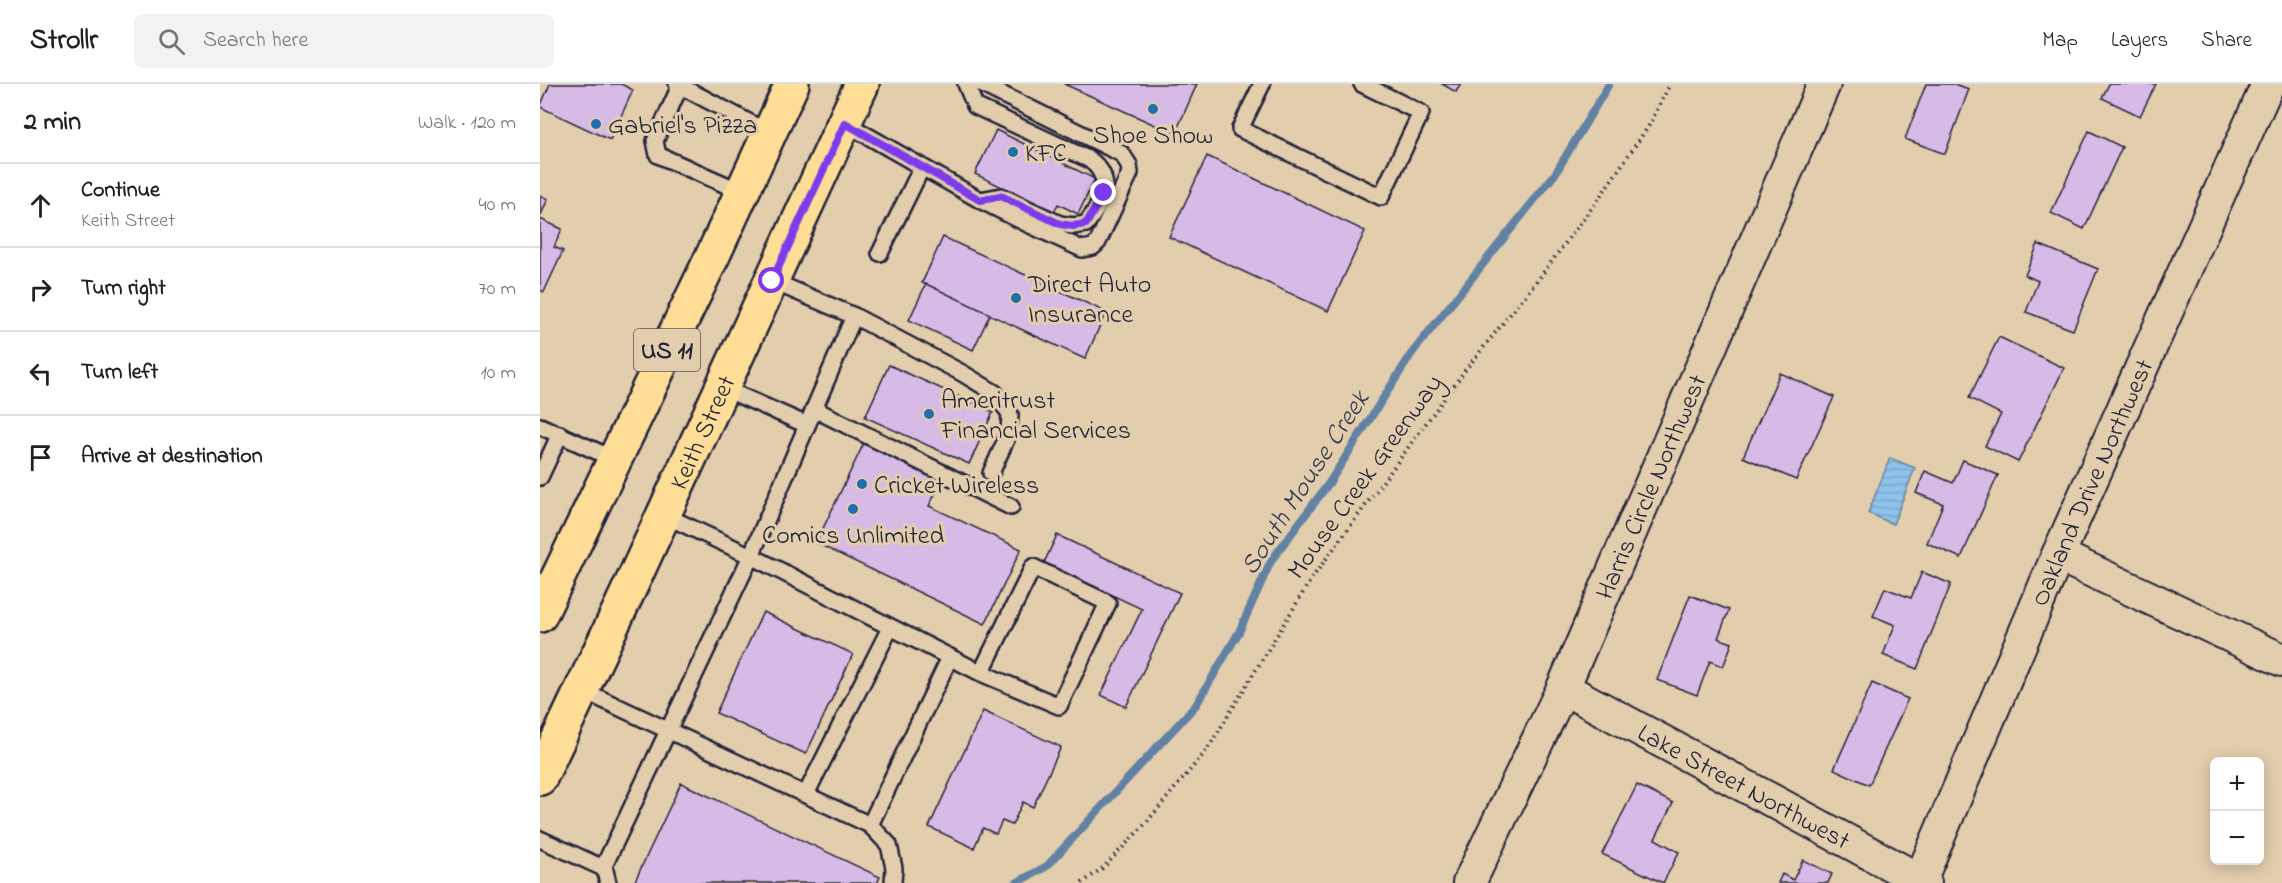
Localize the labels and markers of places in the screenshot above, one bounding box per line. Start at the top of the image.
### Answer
marker: Shoe Show [1146,102,1160,116]
place label: Gabriel's Pizza [608,108,757,146]
marker: Gabriel's Pizza [589,117,603,131]
place label: Shoe Show [1093,118,1213,156]
place label: KFC [1025,136,1067,174]
marker: KFC [1006,145,1020,159]
place label: Direct Auto Insurance [1027,267,1151,335]
marker: Direct Auto Insurance [1009,291,1023,305]
place label: Ameritrust Financial Services [940,383,1131,451]
marker: Ameritrust Financial Services [922,407,936,421]
place label: Cricket Wireless [874,468,1039,506]
marker: Cricket Wireless [855,477,869,491]
marker: Comics Unlimited [846,502,860,516]
place label: Comics Unlimited [762,518,944,556]

